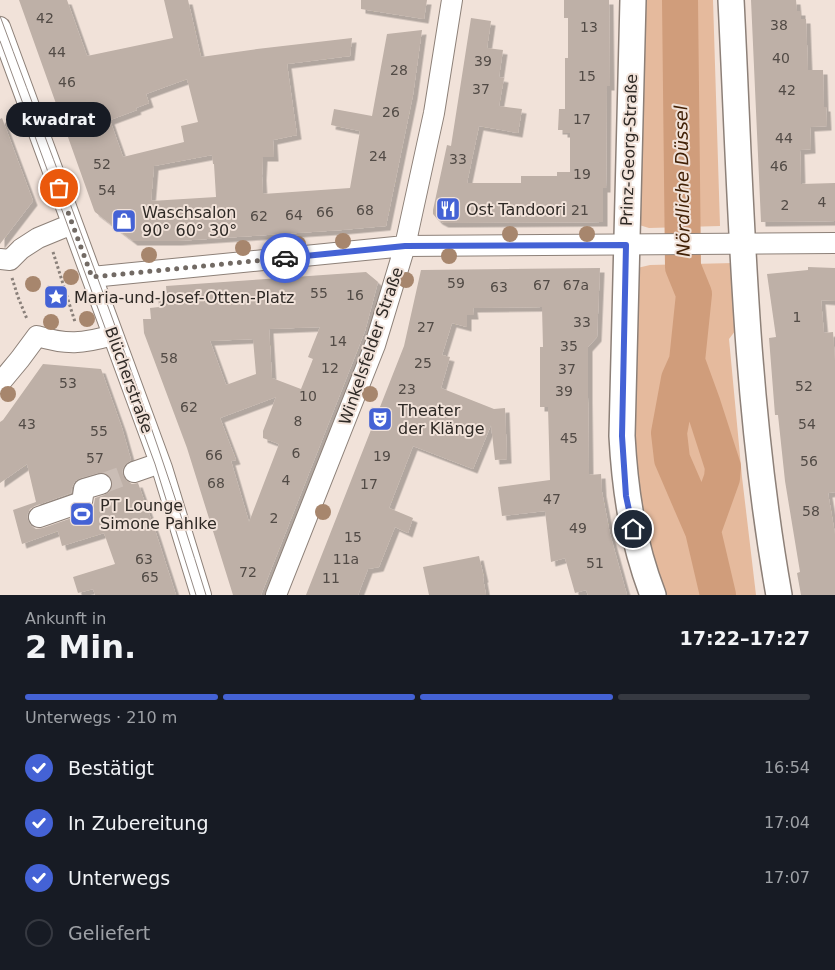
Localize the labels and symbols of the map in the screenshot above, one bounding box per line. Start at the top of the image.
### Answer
house number: 42 [36,10,54,26]
house number: 38 [770,17,788,33]
house number: 13 [580,19,598,35]
house number: 44 [48,44,66,60]
house number: 40 [772,50,790,66]
house number: 39 [474,53,492,69]
house number: 28 [390,62,408,78]
house number: 15 [578,68,596,84]
house number: 46 [58,74,76,90]
street label: Prinz-Georg-Straße [617,74,641,226]
house number: 37 [472,81,490,97]
house number: 42 [778,82,796,98]
callout: kwadrat [7,103,112,138]
house number: 26 [382,104,400,120]
water label: Nördliche Düssel [670,105,694,257]
house number: 17 [573,111,591,127]
house number: 44 [775,130,793,146]
house number: 24 [369,148,387,164]
house number: 33 [449,151,467,167]
house number: 52 [93,156,111,172]
house number: 46 [770,158,788,174]
house number: 19 [573,166,591,182]
pin [38,167,80,209]
house number: 54 [98,182,116,198]
house number: 4 [818,194,827,210]
restaurant icon: Ost Tandoori [435,196,461,222]
house number: 2 [781,197,789,213]
place label: Ost Tandoori [466,200,566,219]
house number: 68 [356,202,374,218]
house number: 21 [571,202,589,218]
place label: Waschsalon 90° 60° 30° [142,203,237,240]
house number: 66 [316,204,334,220]
house number: 64 [285,207,303,223]
shop icon: Waschsalon 90° 60° 30° [111,208,137,234]
house number: 62 [250,208,268,224]
courier [260,233,310,283]
street label: Winkelsfelder Straße [335,265,407,427]
house number: 59 [447,275,465,291]
house number: 67 [533,277,551,293]
house number: 67a [563,277,589,293]
house number: 63 [490,279,508,295]
place icon: Maria-und-Josef-Otten-Platz [43,284,69,310]
house number: 55 [310,285,328,301]
house number: 16 [346,287,364,303]
place label: Maria-und-Josef-Otten-Platz [74,288,294,307]
house number: 1 [793,309,801,325]
house number: 33 [573,314,591,330]
house number: 27 [417,319,435,335]
street label: Blücherstraße [101,324,157,436]
house number: 14 [329,333,347,349]
house number: 35 [560,338,578,354]
house number: 58 [160,350,178,366]
house number: 25 [414,355,432,371]
house number: 12 [321,360,339,376]
house number: 37 [558,361,576,377]
house number: 53 [59,375,77,391]
house number: 52 [795,378,813,394]
house number: 23 [398,381,416,397]
house number: 39 [555,383,573,399]
house number: 10 [299,388,317,404]
house number: 62 [180,399,198,415]
place label: Theater der Klänge [397,401,485,438]
theatre icon: Theater der Klänge [367,406,393,432]
house number: 8 [294,413,302,429]
house number: 43 [18,416,36,432]
house number: 54 [798,416,816,432]
house number: 55 [90,423,108,439]
house number: 45 [560,430,578,446]
house number: 6 [292,445,301,461]
house number: 66 [205,447,223,463]
house number: 19 [373,448,391,464]
house number: 57 [86,450,104,466]
house number: 56 [800,453,818,469]
house number: 4 [282,472,291,488]
house number: 68 [207,475,225,491]
house number: 17 [360,476,378,492]
house number: 47 [543,491,561,507]
place label: PT Lounge Simone Pahlke [100,496,217,533]
sports icon: PT Lounge Simone Pahlke [69,501,95,527]
house number: 58 [802,503,820,519]
pin [612,508,654,550]
house number: 2 [270,510,278,526]
house number: 49 [569,520,587,536]
house number: 15 [344,529,362,545]
house number: 63 [135,551,153,567]
house number: 11a [333,551,359,567]
house number: 51 [586,555,604,571]
house number: 72 [239,564,257,580]
house number: 65 [141,569,159,585]
house number: 11 [322,570,340,586]

